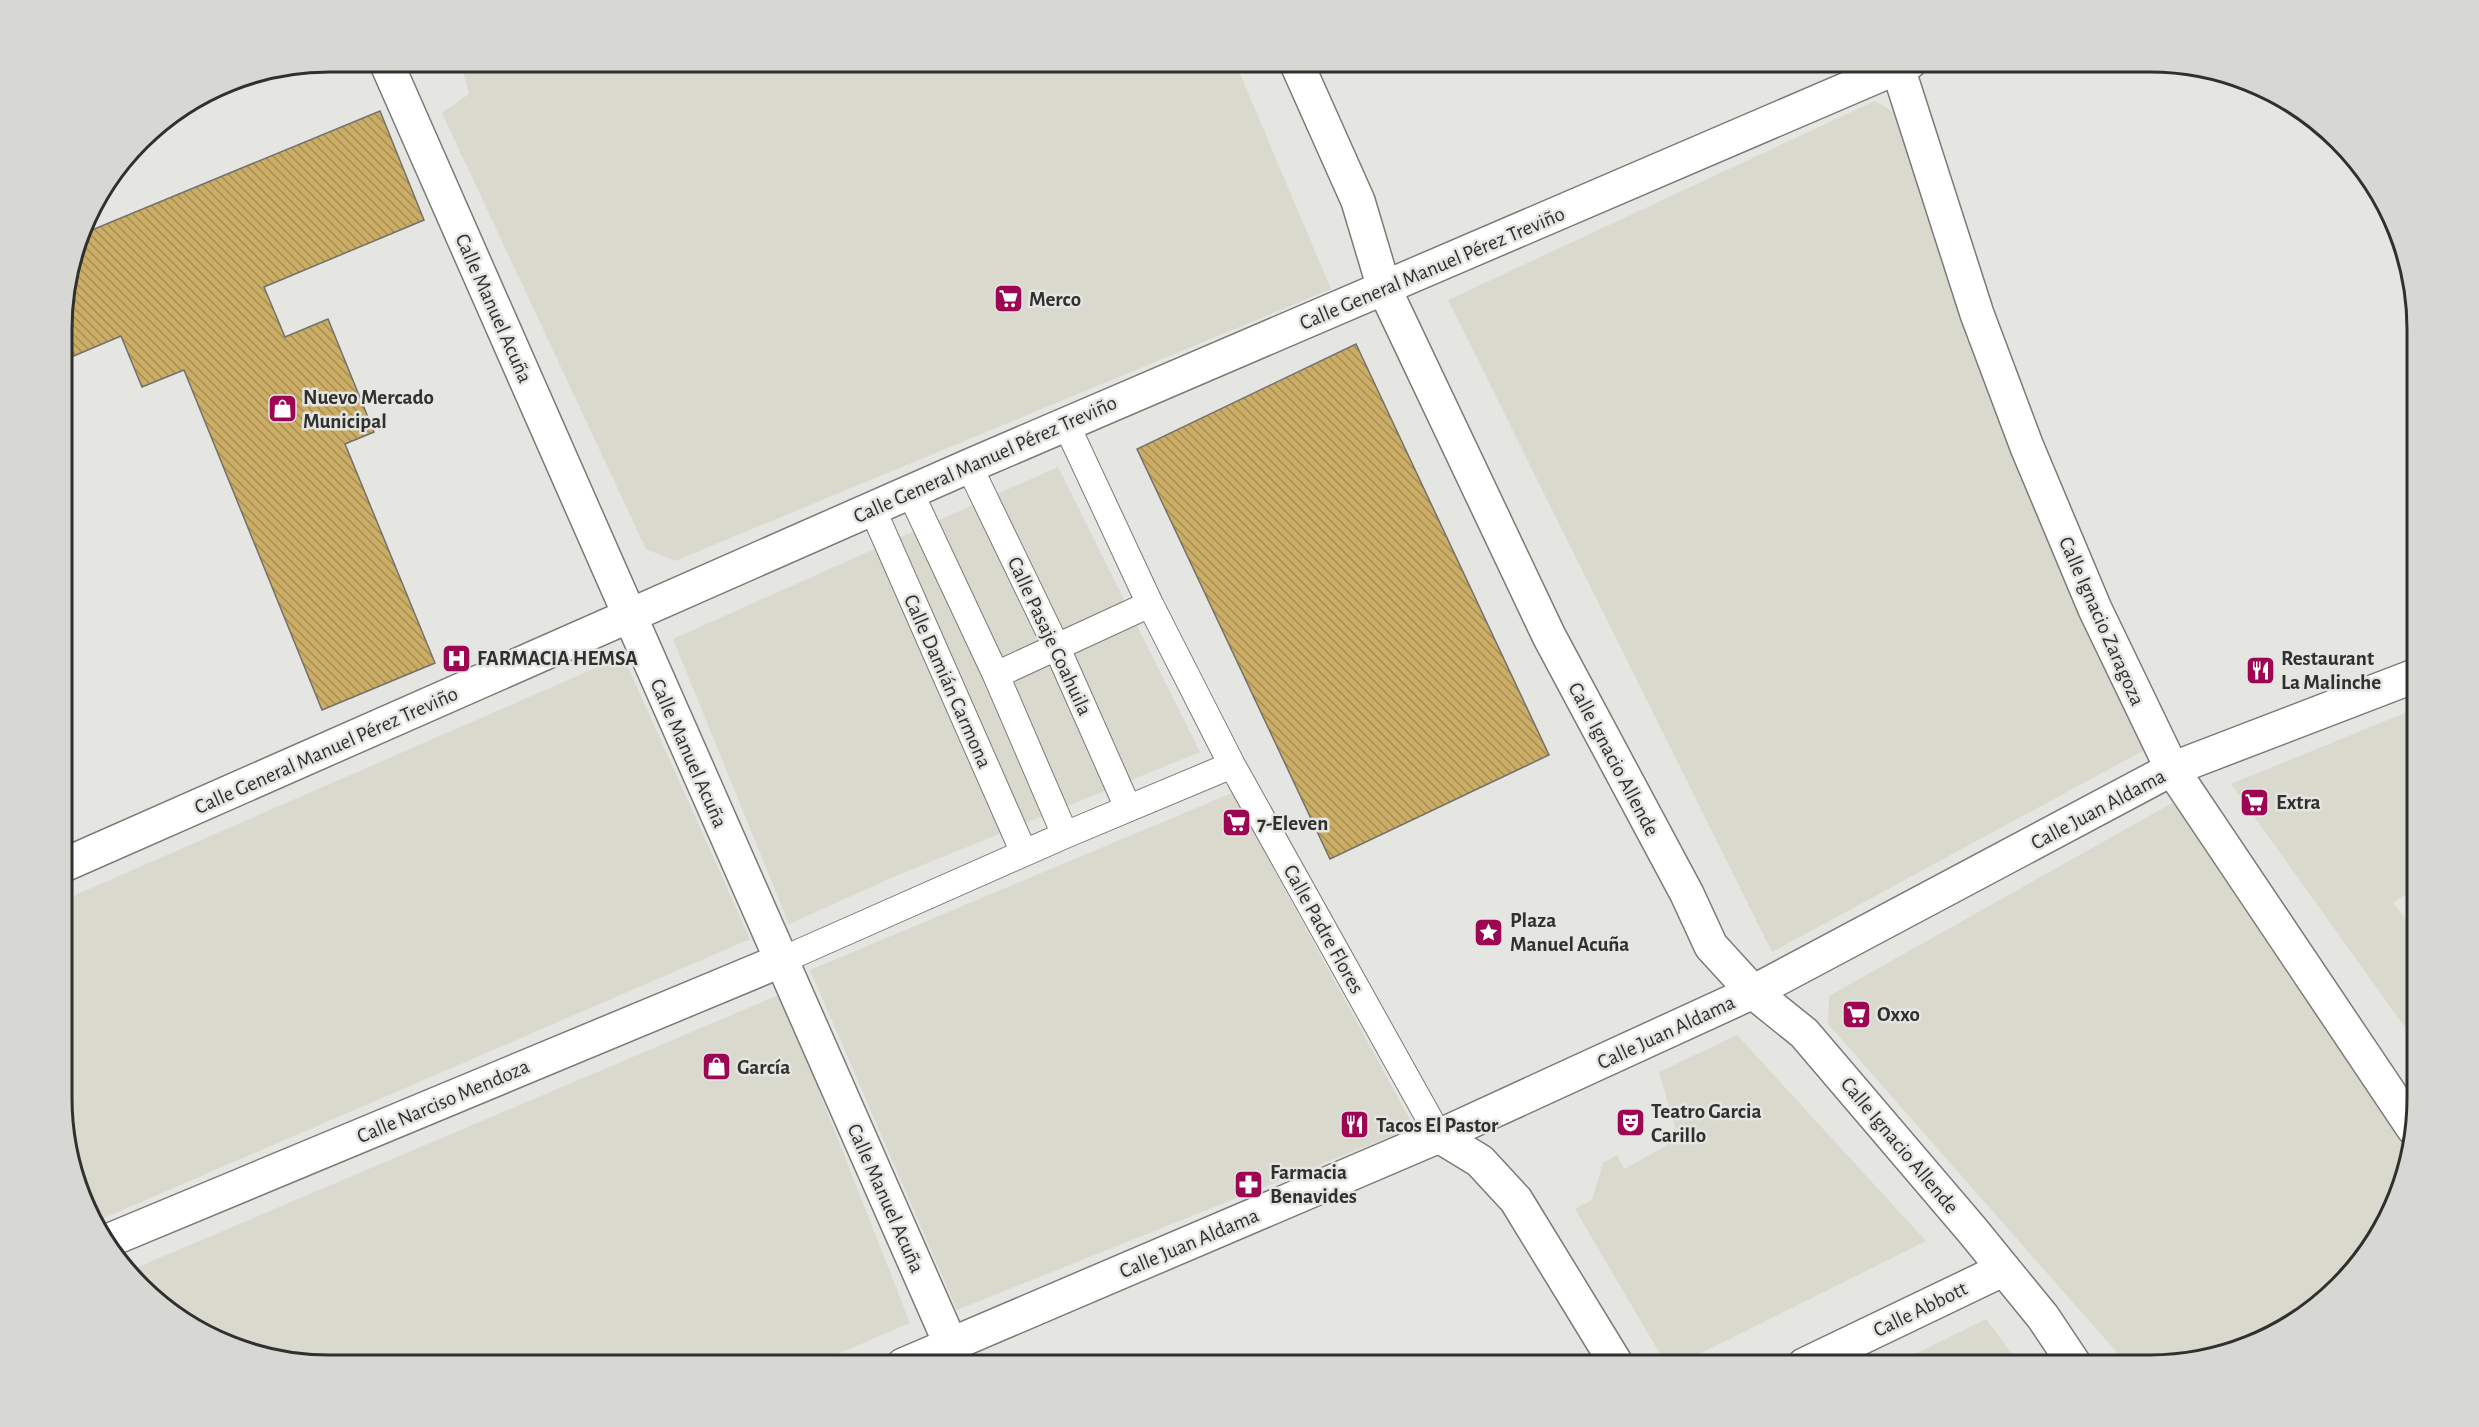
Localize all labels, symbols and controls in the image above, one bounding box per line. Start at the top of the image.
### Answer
street label: Calle General Manuel Pérez Treviño [1296,203,1568,334]
street label: Calle Manuel Acuña [451,231,536,386]
supermarket icon: Merco [992,283,1024,315]
place label: Merco [1029,289,1081,310]
place label: Nuevo Mercado Municipal [303,387,434,432]
street label: Calle General Manuel Pérez Treviño [850,392,1120,527]
shop icon: Nuevo Mercado Municipal [266,393,298,425]
street label: Calle Ignacio Zaragoza [2055,534,2148,709]
street label: Calle Pasaje Coahuila [1004,554,1096,719]
street label: Calle Damián Carmona [900,591,995,771]
hospital icon: FARMACIA HEMSA [440,642,472,674]
place label: FARMACIA HEMSA [477,648,638,669]
place label: Restaurant La Malinche [2281,648,2381,693]
restaurant icon: Restaurant La Malinche [2244,654,2276,686]
street label: Calle Manuel Acuña [646,676,731,831]
street label: Calle Ignacio Allende [1564,679,1663,839]
street label: Calle General Manuel Pérez Treviño [191,683,461,818]
street label: Calle Juan Aldama [2027,765,2169,854]
supermarket icon: Extra [2239,786,2271,818]
place label: Extra [2276,792,2321,813]
supermarket icon: 7-Eleven [1220,807,1252,839]
place label: 7-Eleven [1257,813,1328,834]
street label: Calle Padre Flores [1280,861,1368,997]
place label: Plaza Manuel Acuña [1510,910,1629,955]
place icon: Plaza Manuel Acuña [1473,916,1505,948]
street label: Calle Juan Aldama [1594,991,1738,1073]
supermarket icon: Oxxo [1840,998,1872,1030]
place label: Oxxo [1877,1004,1920,1025]
shop icon: García [700,1051,732,1083]
street label: Calle Narciso Mendoza [354,1056,533,1147]
place label: García [737,1057,790,1078]
street label: Calle Ignacio Allende [1837,1073,1962,1217]
place label: Teatro Garcia Carillo [1651,1101,1762,1146]
theatre icon: Teatro Garcia Carillo [1614,1107,1646,1139]
restaurant icon: Tacos El Pastor [1339,1109,1371,1141]
place label: Tacos El Pastor [1376,1115,1499,1136]
street label: Calle Manuel Acuña [843,1121,928,1276]
place label: Farmacia Benavides [1270,1162,1357,1207]
pharmacy icon: Farmacia Benavides [1233,1168,1265,1200]
street label: Calle Juan Aldama [1116,1205,1262,1282]
street label: Calle Abbott [1870,1278,1971,1341]

